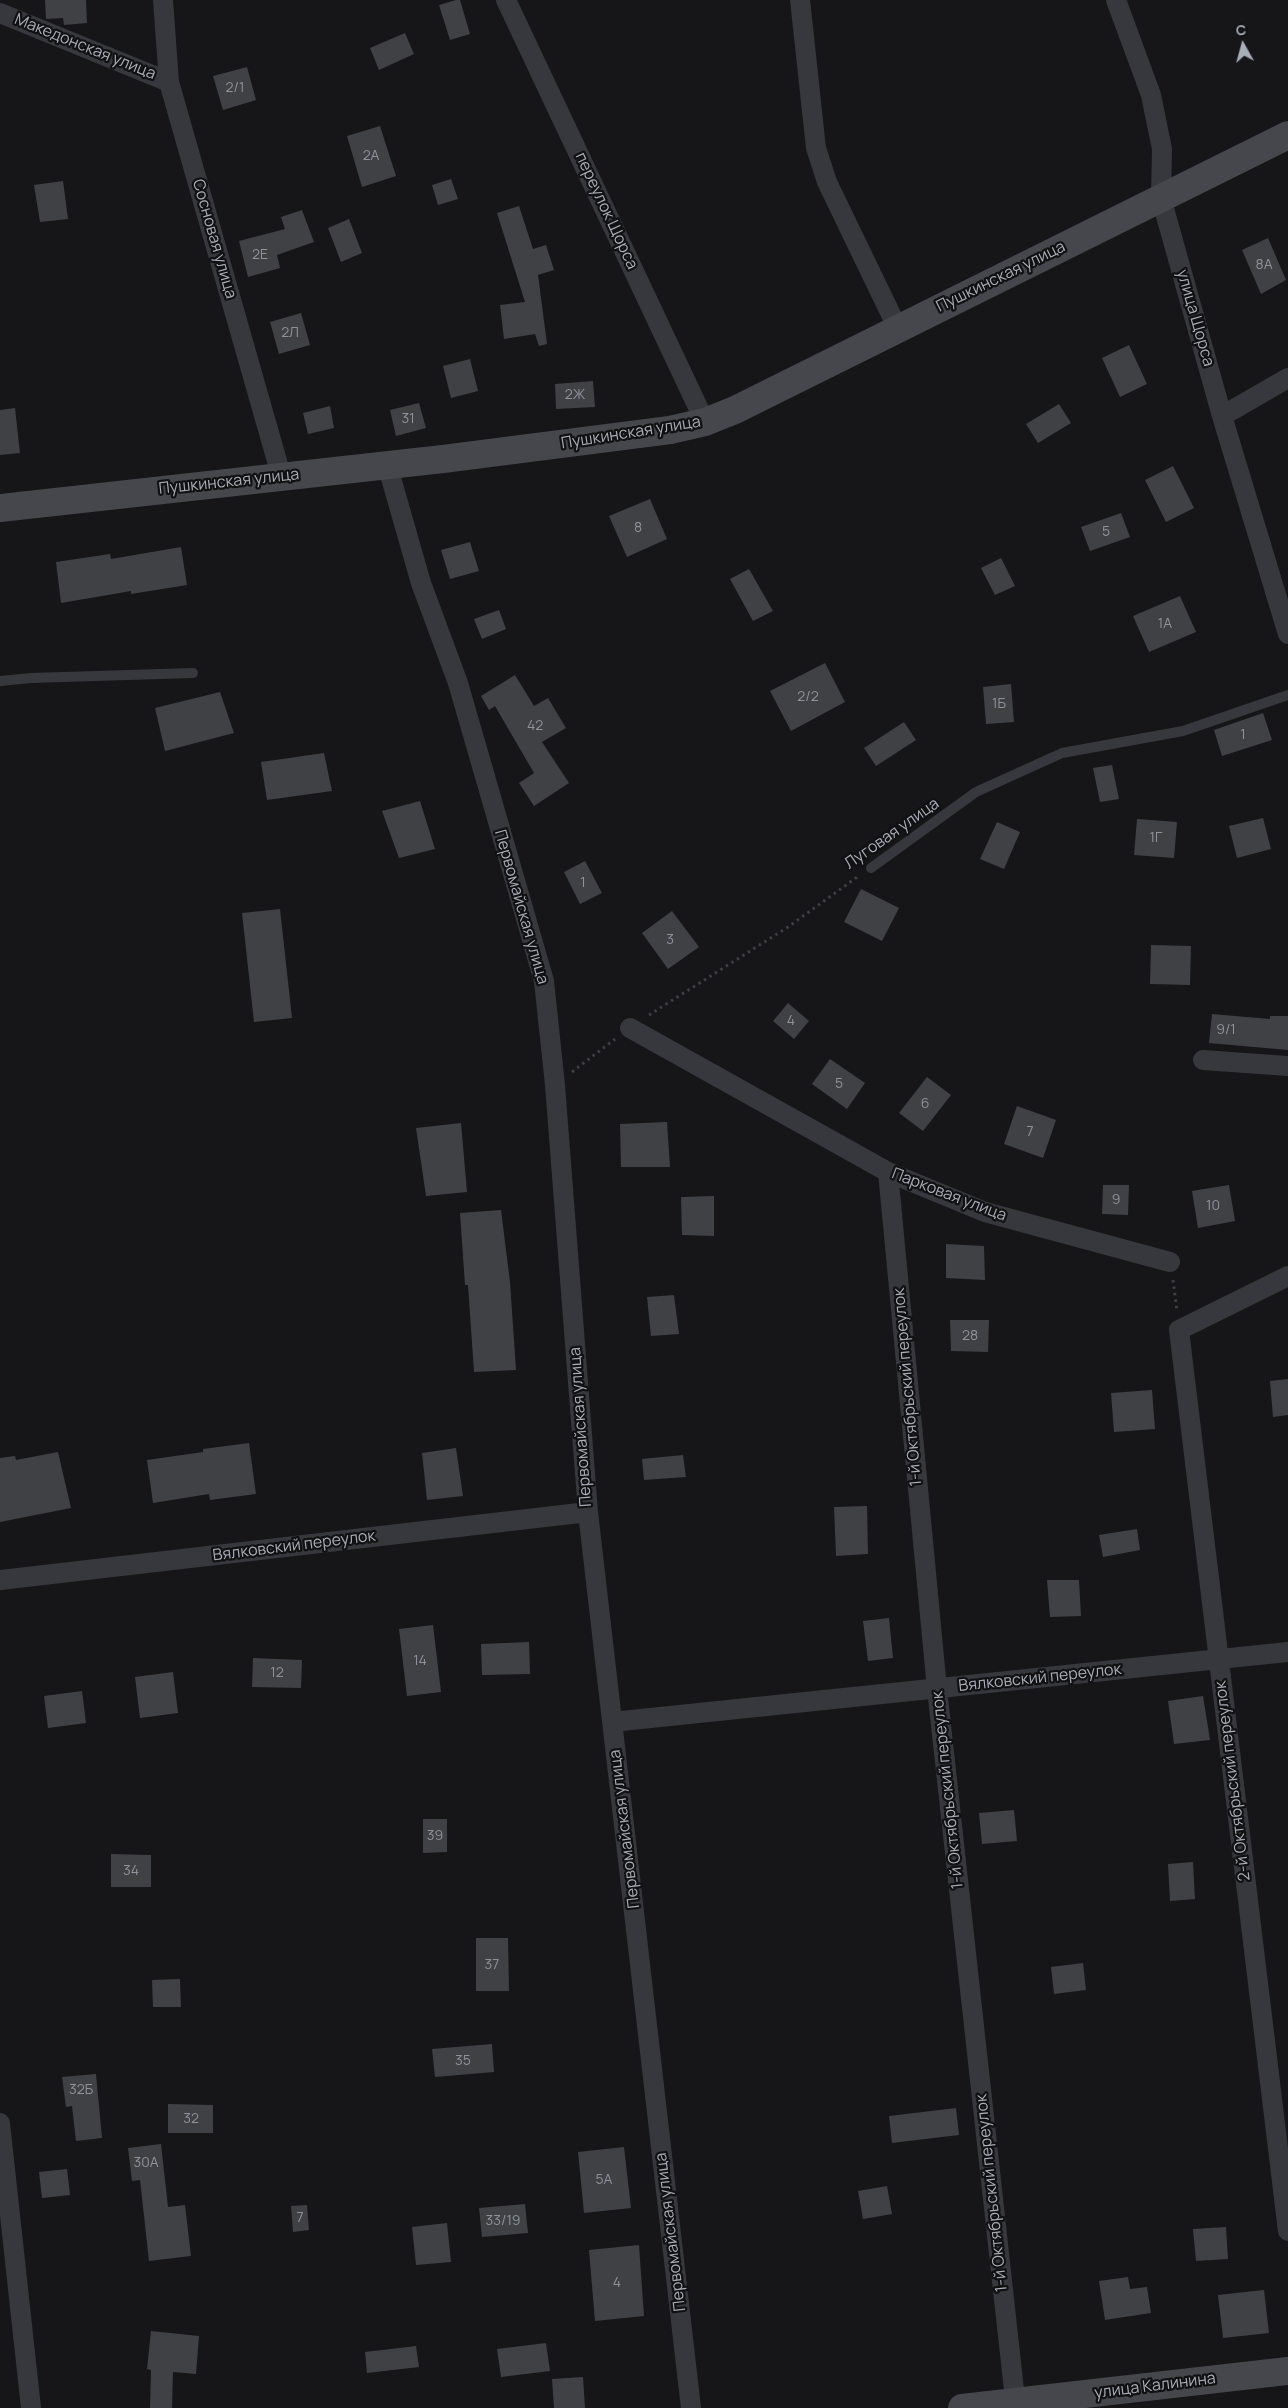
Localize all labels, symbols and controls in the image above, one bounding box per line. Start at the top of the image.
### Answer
street label: Македонская улица [12,10,158,84]
north arrow [1218,20,1268,70]
text: С [1235,20,1247,40]
house number: 2/1 [226,80,244,96]
house number: 2А [363,148,379,164]
street label: переулок Щорса [571,150,641,272]
street label: Сосновая улица [188,177,240,301]
street label: Пушкинская улица [933,237,1069,317]
house number: 2Е [252,247,268,263]
house number: 8А [1256,257,1272,273]
street label: улица Щорса [1172,267,1218,369]
house number: 2Л [281,325,299,341]
house number: 2Ж [565,387,585,403]
house number: 31 [401,411,415,427]
street label: Пушкинская улица [560,412,702,454]
street label: Пушкинская улица [158,465,300,499]
house number: 8 [634,520,642,536]
house number: 5 [1102,524,1110,540]
house number: 1А [1158,616,1172,632]
house number: 2/2 [797,689,819,705]
house number: 1Б [992,696,1006,712]
house number: 42 [527,718,543,734]
house number: 1 [1240,727,1246,743]
street label: Луговая улица [841,794,943,874]
street label: Первомайская улица [490,828,552,986]
house number: 1Г [1150,830,1162,846]
house number: 1 [580,875,586,891]
house number: 3 [666,932,674,948]
house number: 4 [787,1013,795,1029]
house number: 9/1 [1216,1022,1236,1038]
house number: 5 [835,1076,843,1092]
house number: 6 [921,1096,929,1112]
house number: 7 [1026,1124,1034,1140]
street label: Парковая улица [889,1164,1009,1226]
house number: 9 [1112,1192,1120,1208]
house number: 10 [1206,1198,1220,1214]
street label: 1-й Октябрьский переулок [890,1287,926,1487]
house number: 28 [962,1328,978,1344]
street label: Первомайская улица [566,1347,596,1507]
street label: Вялковский переулок [212,1526,376,1566]
house number: 14 [413,1653,427,1669]
street label: Вялковский переулок [958,1660,1122,1696]
house number: 12 [270,1665,284,1681]
street label: 2-й Октябрьский переулок [1211,1680,1255,1882]
street label: 1-й Октябрьский переулок [928,1690,968,1890]
street label: Первомайская улица [606,1748,644,1910]
house number: 39 [427,1828,443,1844]
house number: 34 [123,1863,139,1879]
house number: 37 [485,1957,499,1973]
house number: 35 [455,2053,471,2069]
house number: 32Б [69,2082,93,2098]
street label: 1-й Октябрьский переулок [972,2093,1012,2293]
house number: 32 [183,2111,199,2127]
street label: Первомайская улица [652,2151,690,2313]
house number: 30А [133,2155,159,2171]
house number: 5А [596,2172,612,2188]
house number: 7 [296,2210,304,2226]
house number: 33/19 [485,2213,521,2229]
house number: 4 [613,2275,621,2291]
street label: улица Калинина [1093,2369,1217,2403]

